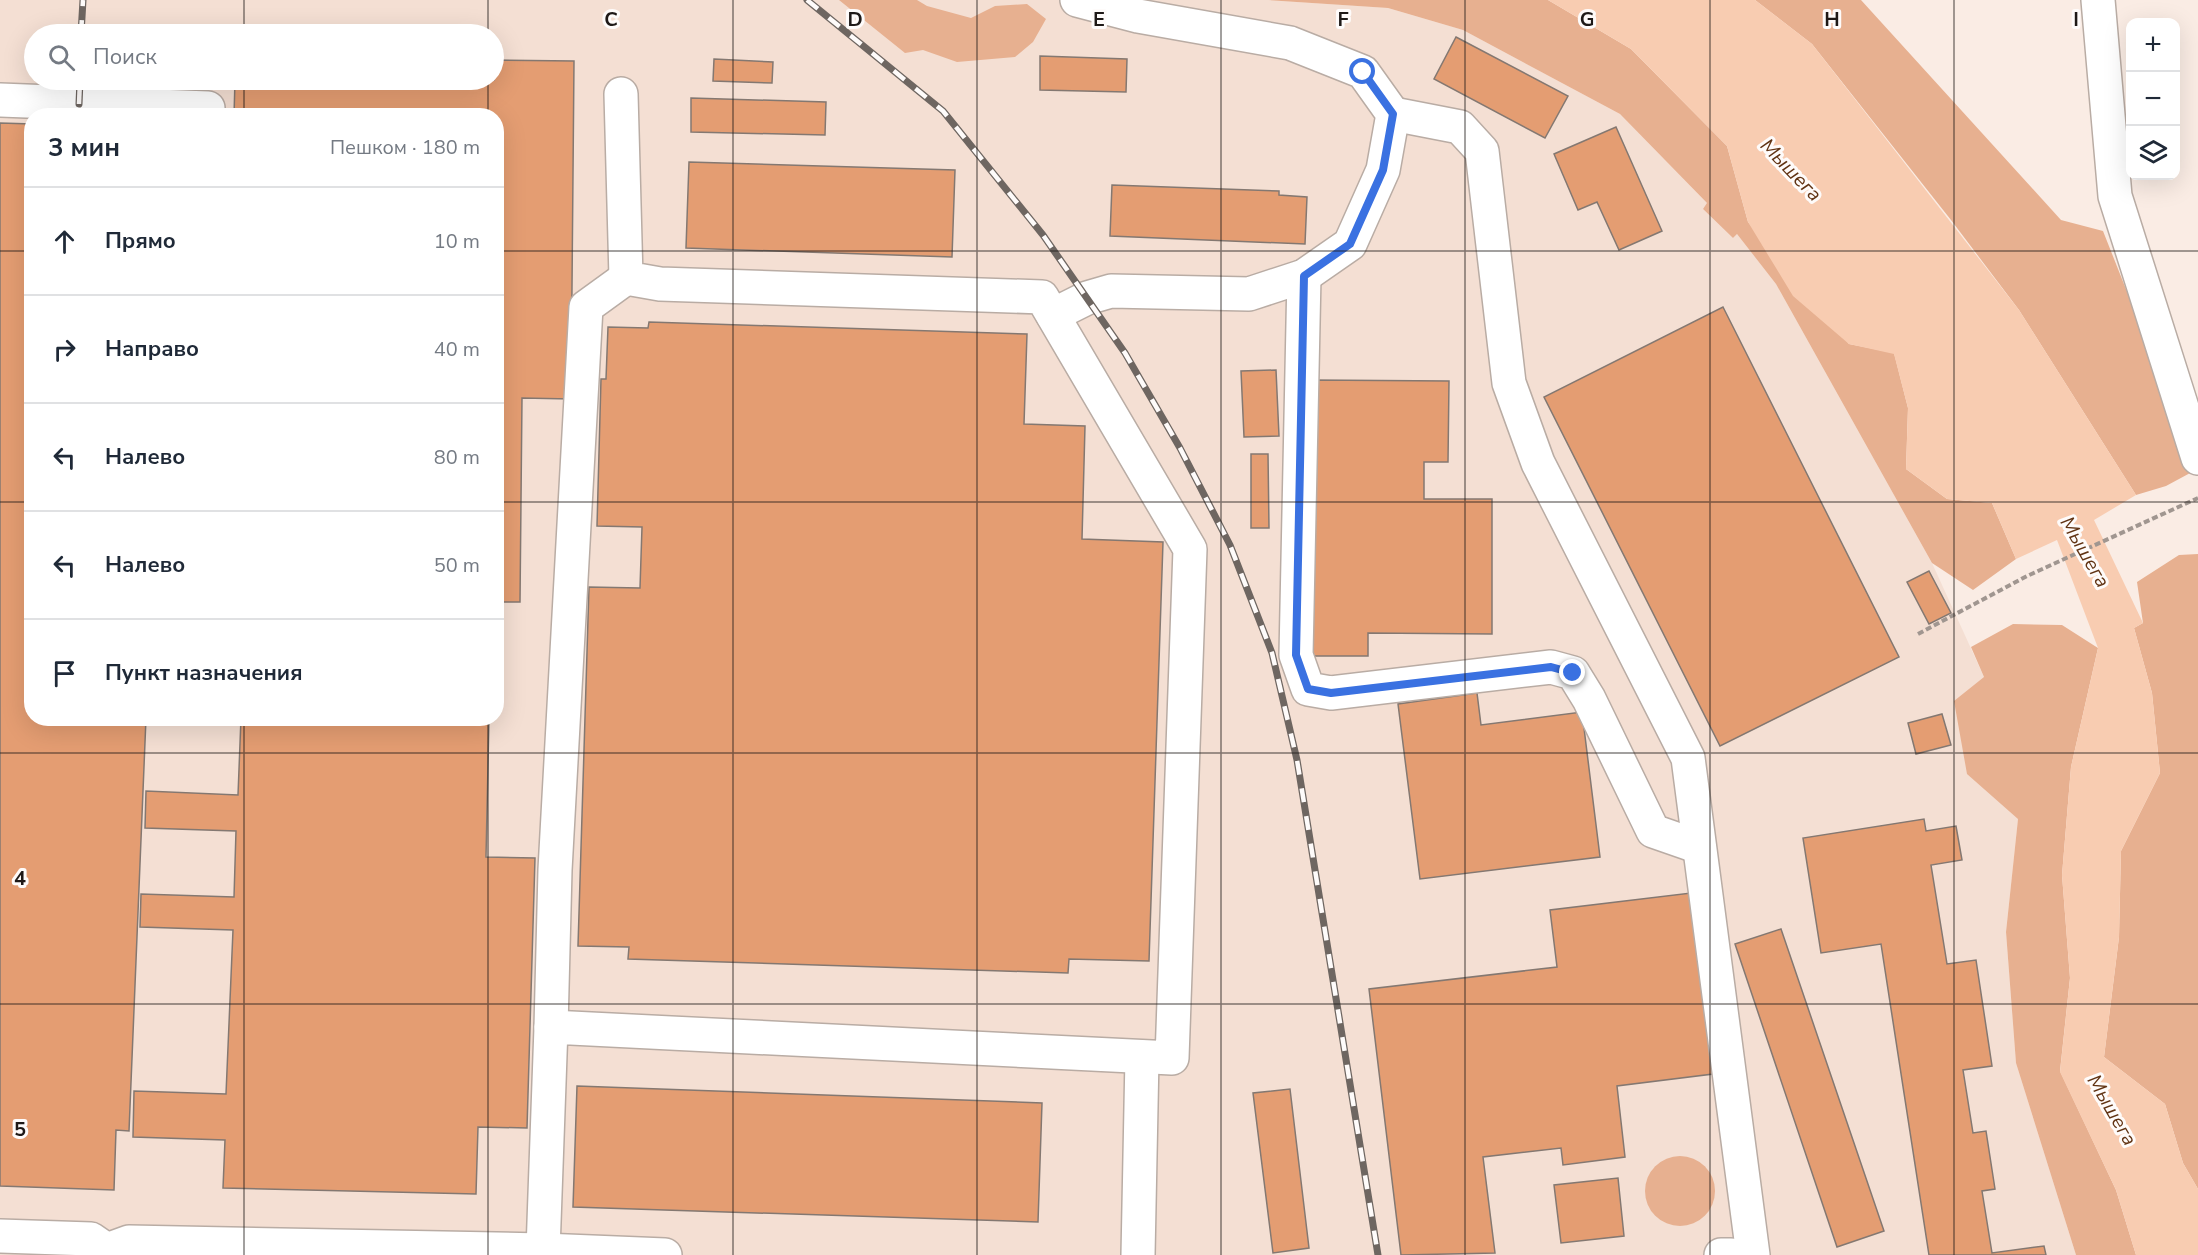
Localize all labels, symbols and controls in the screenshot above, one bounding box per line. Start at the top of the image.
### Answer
text: C [604,6,618,33]
text: D [847,6,863,33]
text: E [1093,6,1105,33]
text: F [1337,6,1349,33]
text: G [1580,6,1594,33]
text: H [1824,6,1840,33]
text: I [2073,6,2079,33]
map controls [2126,18,2180,180]
button: + [2126,18,2180,72]
search box [24,24,504,90]
icon: search [45,41,78,74]
text: Поиск [93,42,157,72]
route start [1349,58,1375,84]
button: − [2126,72,2180,126]
button: layers [2126,126,2180,180]
text: 3 мин [48,130,120,165]
water label: Мышега [1754,133,1828,207]
text: Пешком · 180 m [330,134,480,161]
icon: ahead [48,225,81,258]
text: Прямо [105,226,176,256]
text: 10 m [434,228,480,255]
icon: right [48,333,81,366]
text: Направо [105,334,199,364]
text: 40 m [434,336,480,363]
icon: left [48,441,81,474]
text: Налево [105,442,185,472]
text: 80 m [434,444,480,471]
water label: Мышега [2054,511,2116,593]
icon: left [48,549,81,582]
text: Налево [105,550,185,580]
text: 50 m [434,552,480,579]
icon: arrive [48,657,81,690]
text: Пункт назначения [105,658,303,688]
route end [1559,659,1585,685]
text: 4 [14,865,26,892]
water label: Мышега [2081,1069,2143,1151]
text: 5 [14,1116,26,1143]

